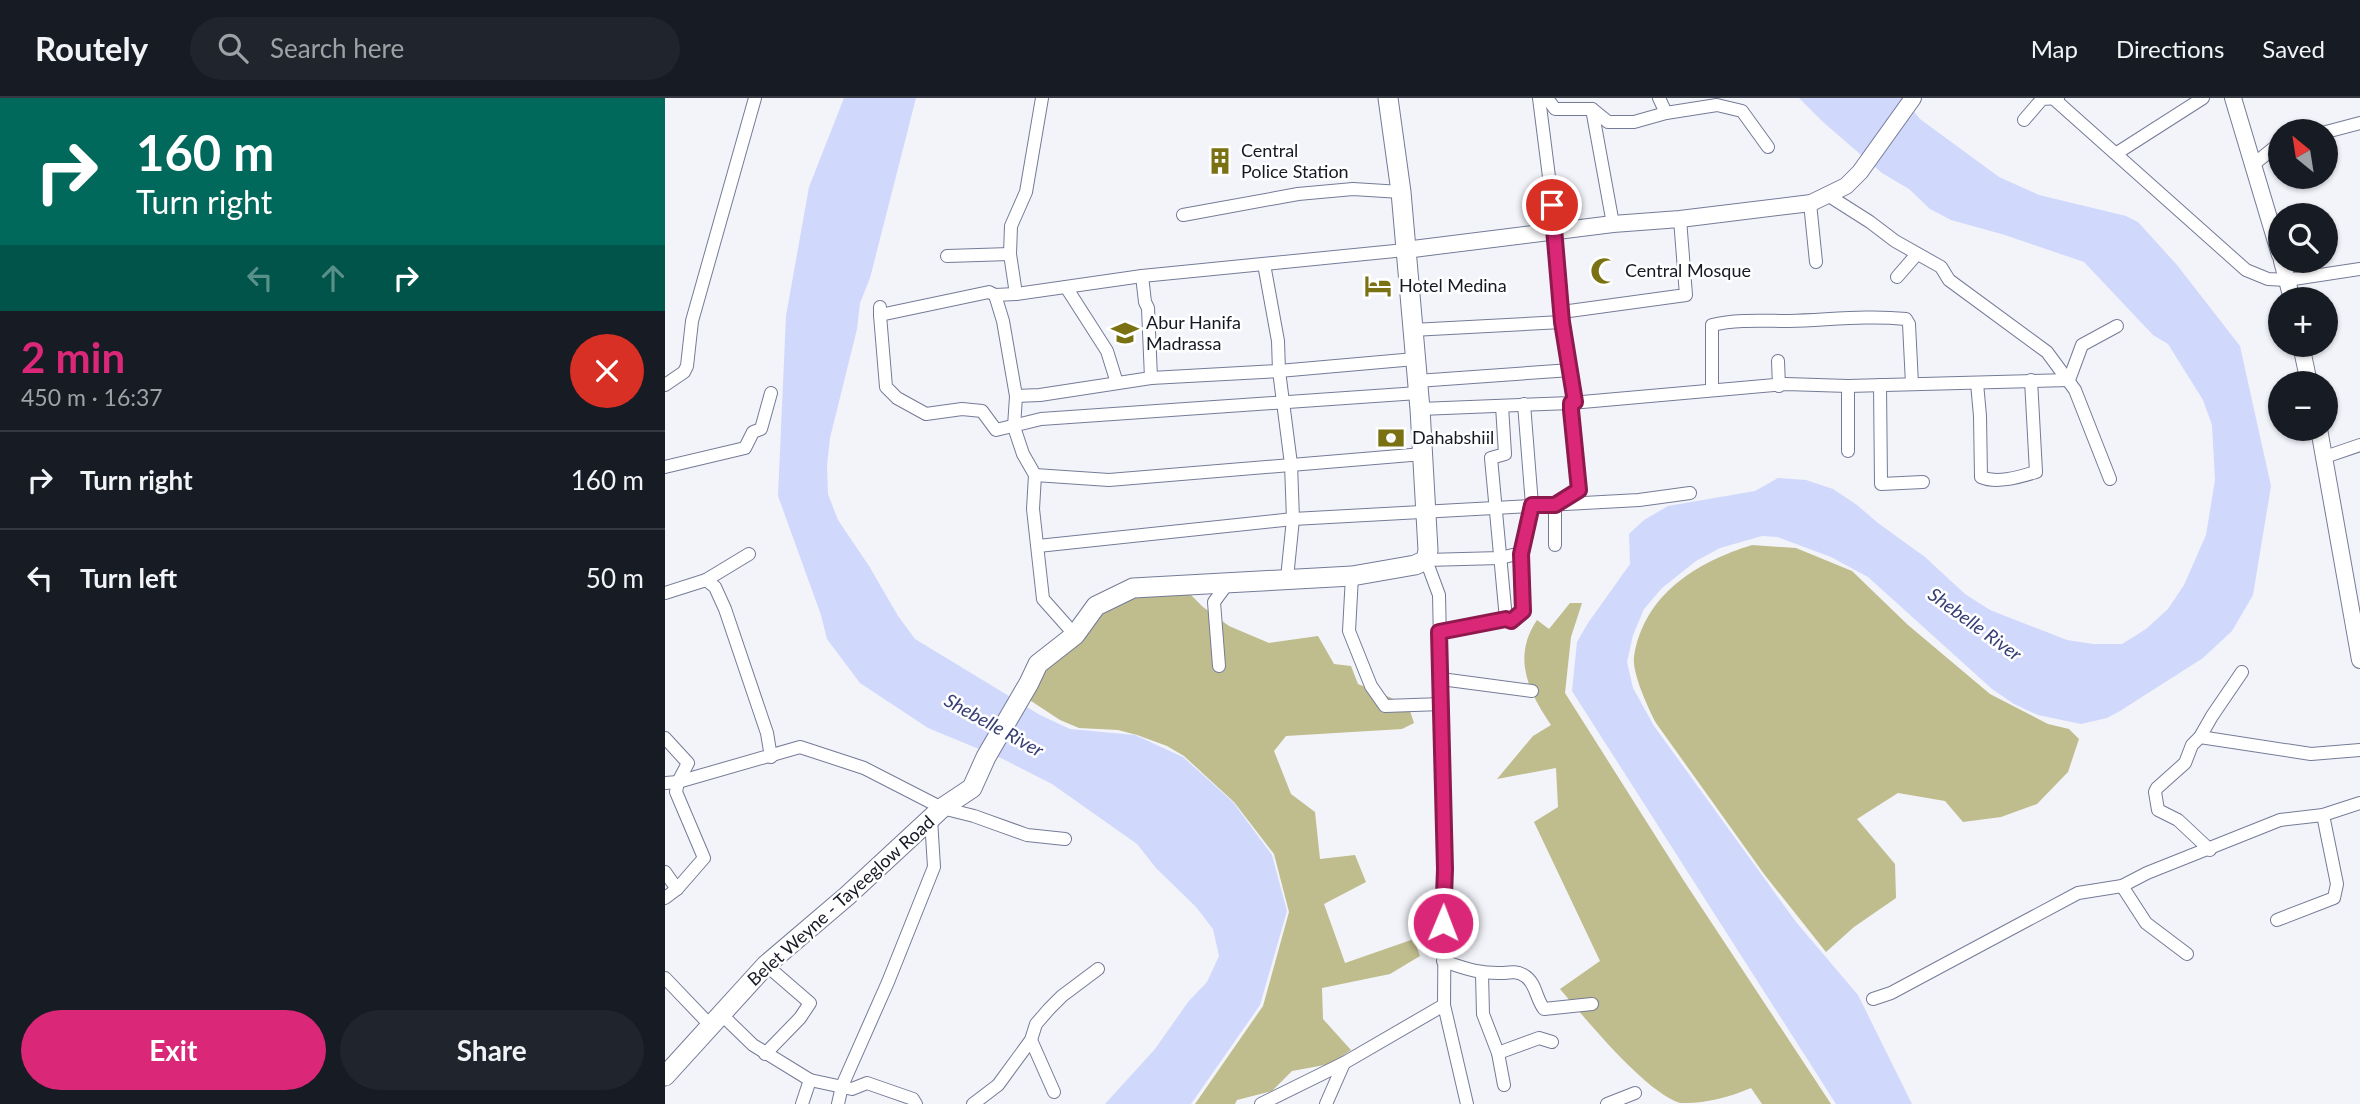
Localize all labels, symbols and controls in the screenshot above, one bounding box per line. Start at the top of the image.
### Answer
search box [190,17,680,80]
text: Routely [35,28,148,68]
icon: search [214,29,252,67]
text: Search here [270,32,404,64]
text: Map [2031,34,2078,63]
text: Directions [2116,34,2224,63]
text: Saved [2262,34,2325,63]
north arrow [2268,119,2338,189]
map controls [2268,119,2338,441]
text: 160 m [136,123,274,181]
icon: right [21,126,112,217]
place label: Central Police Station [1241,139,1349,182]
building icon: Central Police Station [1205,146,1235,176]
pin [1522,175,1582,235]
text: Turn right [136,182,272,221]
icon: arrive [1533,186,1571,224]
button: search [2268,203,2338,273]
mosque icon: Central Mosque [1589,256,1619,286]
icon: left [241,259,279,297]
icon: ahead [314,259,352,297]
icon: right [387,259,425,297]
place label: Central Mosque [1625,259,1751,281]
hotel icon: Hotel Medina [1363,271,1393,301]
place label: Hotel Medina [1399,274,1507,296]
button: + [2268,287,2338,357]
place label: Abur Hanifa Madrassa [1146,311,1241,354]
school or university icon: Abur Hanifa Madrassa [1110,318,1140,348]
text: 2 min [21,332,125,382]
button: close [570,334,644,408]
button: − [2268,371,2338,441]
text: 450 m · 16:37 [21,383,163,411]
bank icon: Dahabshiil [1376,423,1406,453]
place label: Dahabshiil [1412,426,1494,448]
icon: right [21,461,59,499]
text: Turn right [80,464,193,496]
text: 160 m [571,464,644,496]
icon: left [21,559,59,597]
text: Turn left [80,562,177,594]
text: 50 m [586,562,644,594]
water label: Shebelle River [1924,582,2027,665]
water label: Shebelle River [941,688,1048,761]
street label: Belet Weyne - Tayeeglow Road [742,810,938,990]
position arrow [1406,886,1480,960]
button: Exit [21,1010,326,1090]
button: Share [340,1010,644,1090]

